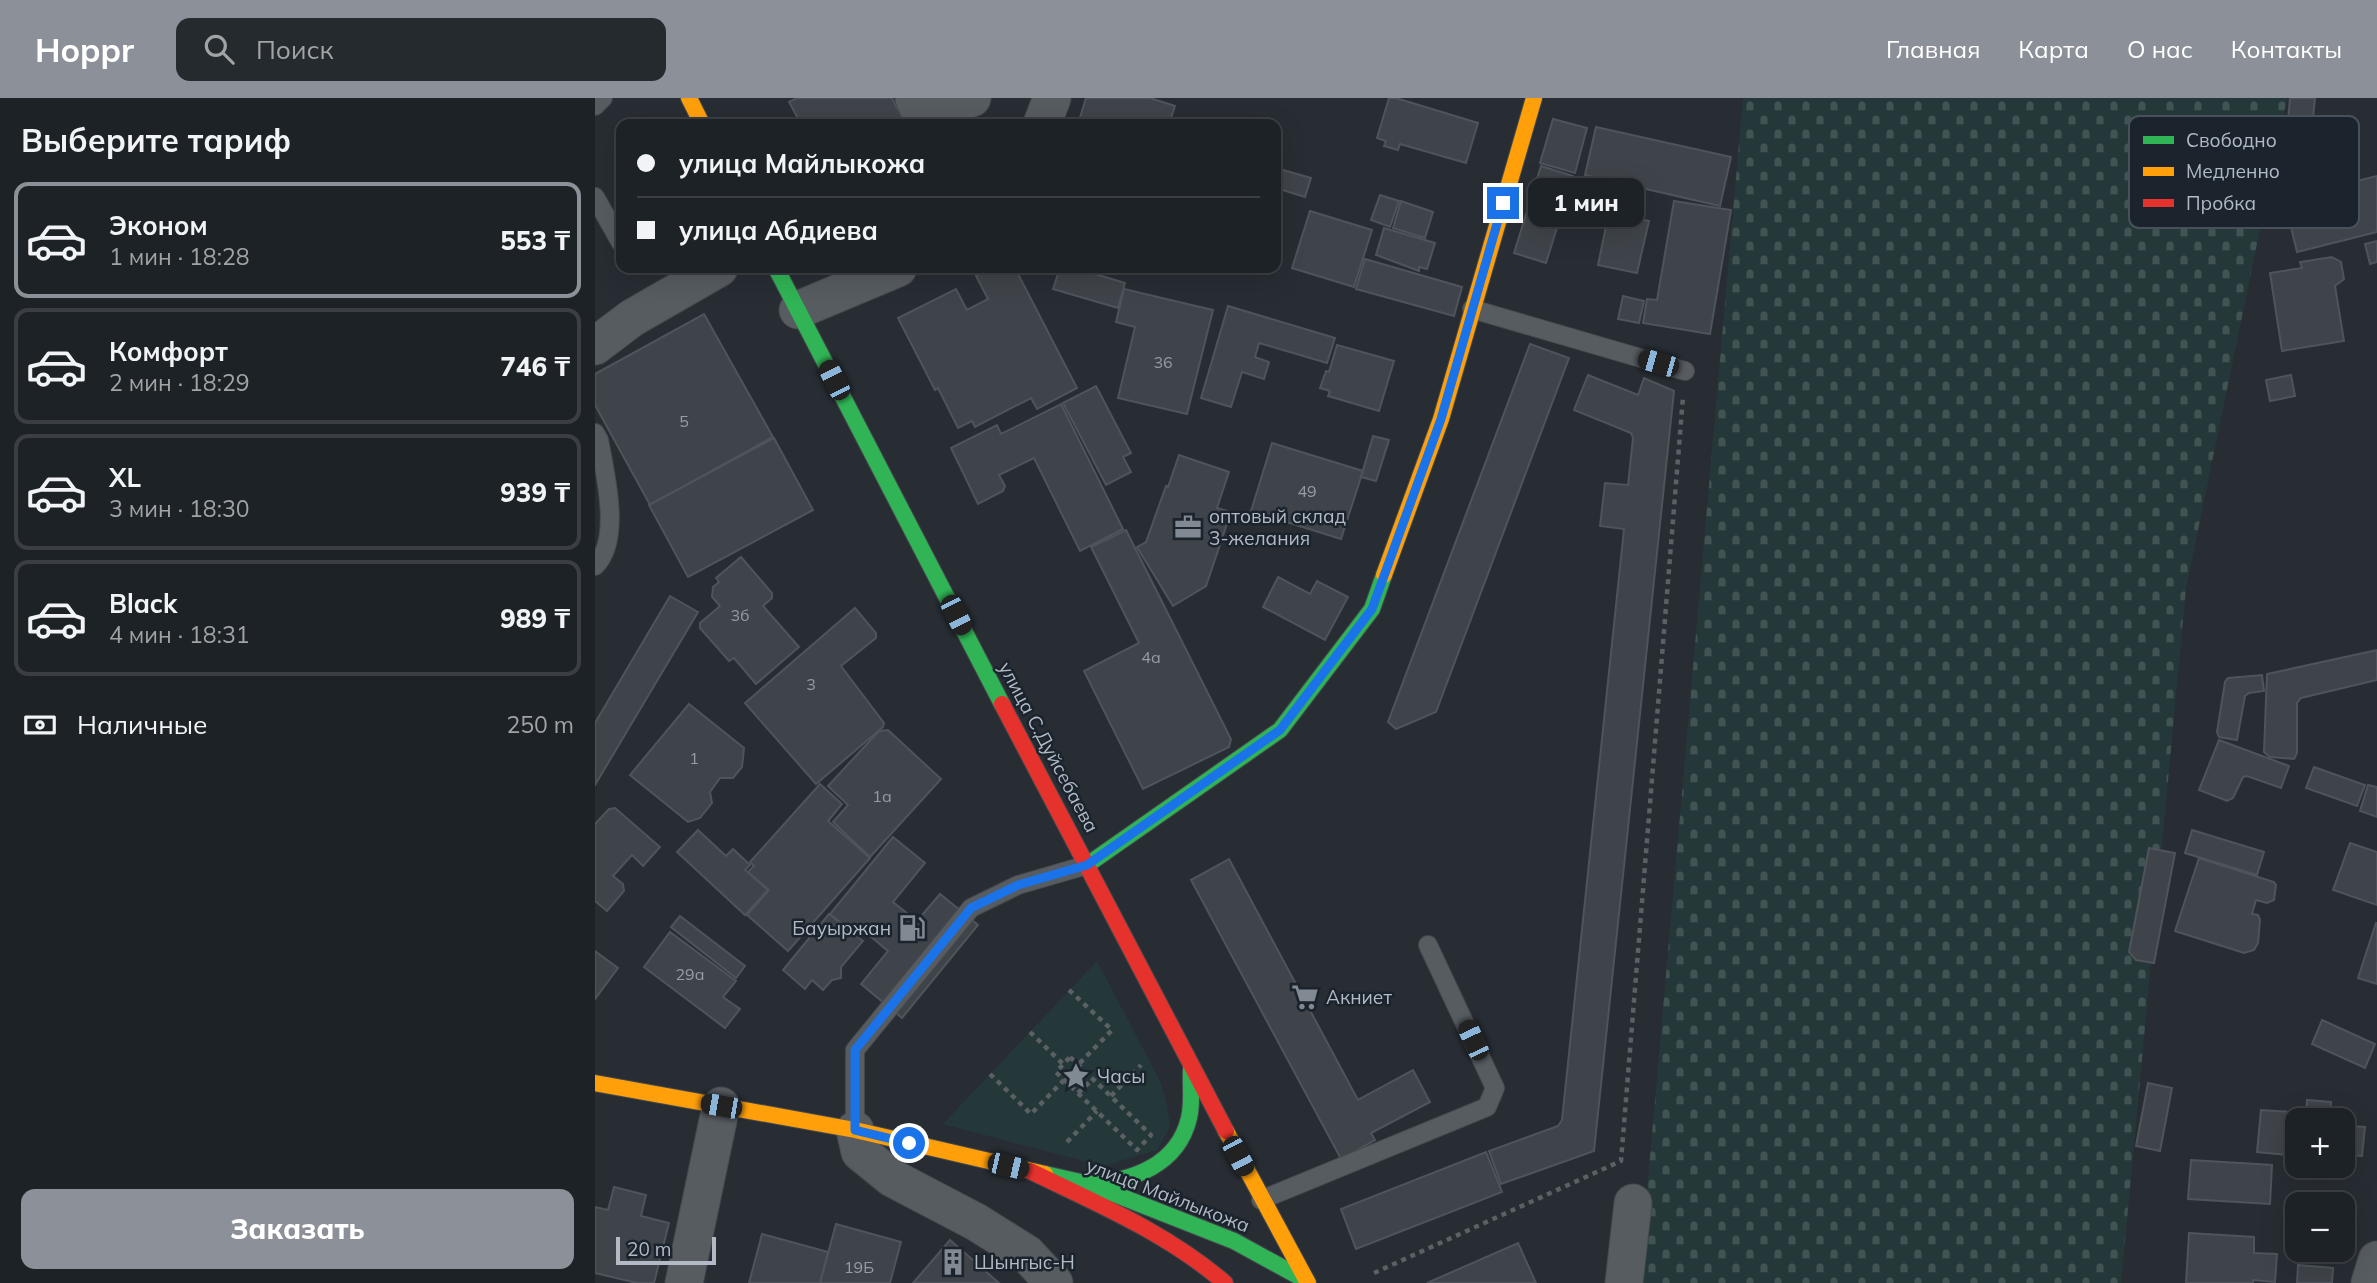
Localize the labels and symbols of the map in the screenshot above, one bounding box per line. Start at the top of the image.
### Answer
legend [2129,116,2359,228]
text: Свободно [2186,128,2277,152]
text: Медленно [2186,159,2280,183]
callout: 1 мин [1527,178,1643,228]
route end [1487,187,1519,219]
text: Пробка [2186,191,2256,215]
car [1635,347,1682,379]
house number: 36 [1153,352,1173,372]
car [816,357,853,403]
house number: 5 [679,411,689,431]
house number: 49 [1297,481,1317,501]
place label: оптовый склад 3-желания [1209,504,1347,550]
office icon: оптовый склад 3-желания [1173,512,1203,542]
car [938,592,975,638]
house number: 3б [731,605,749,625]
house number: 4а [1141,647,1161,667]
street label: улица С.Дуйсебаева [994,658,1104,836]
house number: 3 [806,674,816,694]
house number: 1 [689,748,699,768]
house number: 1а [872,786,892,806]
fuel station icon: Бауыржан [897,913,927,943]
place label: Бауыржан [792,916,891,940]
house number: 29а [676,964,704,984]
supermarket icon: Акниет [1290,982,1320,1012]
place label: Акниет [1326,985,1392,1009]
car [1455,1017,1492,1063]
place icon: Часы [1061,1061,1091,1091]
place label: Часы [1097,1064,1145,1088]
car [699,1092,744,1120]
route start [893,1127,925,1159]
car [1219,1133,1258,1179]
car [986,1151,1031,1181]
street label: улица Майлыкожа [1083,1153,1253,1237]
scale bar [616,1234,716,1266]
building icon: Шынгыс-Н [938,1247,968,1277]
place label: Шынгыс-Н [974,1250,1075,1274]
house number: 19Б [844,1257,874,1277]

